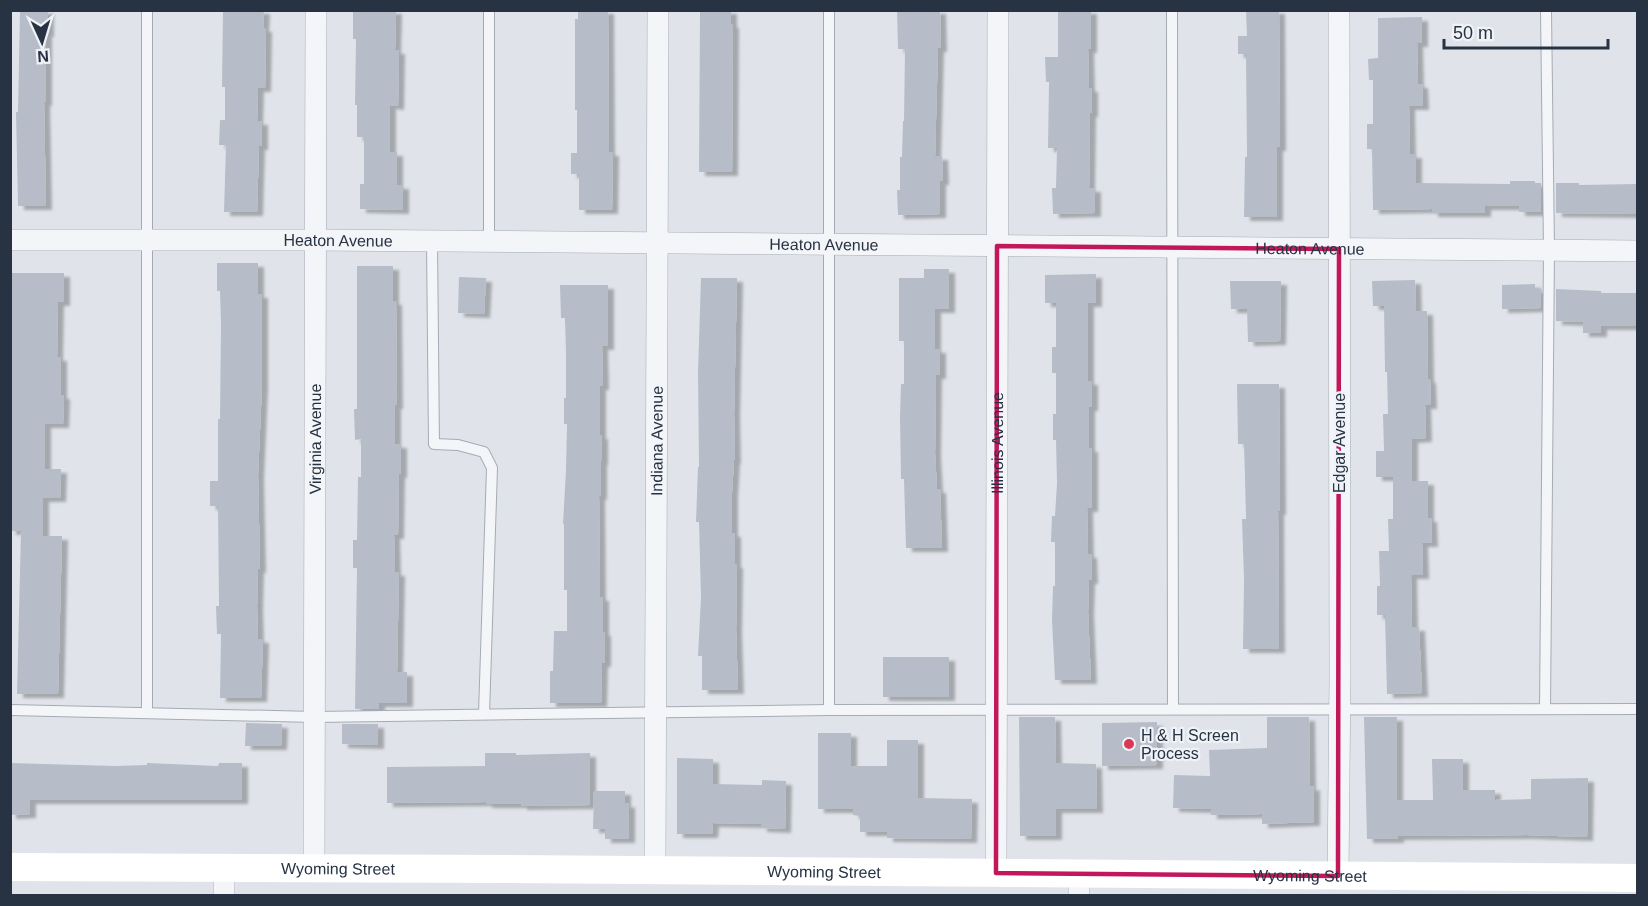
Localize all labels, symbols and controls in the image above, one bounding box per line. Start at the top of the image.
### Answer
north arrow [12,12,72,72]
scale bar [1444,12,1608,50]
text: 50 m [1453,23,1493,43]
text: N [37,48,49,65]
street label: Heaton Avenue [283,232,393,250]
street label: Heaton Avenue [769,236,879,254]
street label: Heaton Avenue [1255,240,1365,258]
street label: Virginia Avenue [307,384,324,494]
street label: Indiana Avenue [648,386,666,496]
street label: Illinois Avenue [989,392,1006,494]
street label: Edgar Avenue [1331,393,1348,493]
place label: H & H Screen Process [1141,727,1239,762]
marker: H & H Screen Process [1122,737,1136,751]
street label: Wyoming Street [281,860,395,878]
street label: Wyoming Street [767,863,881,881]
street label: Wyoming Street [1253,867,1367,885]

